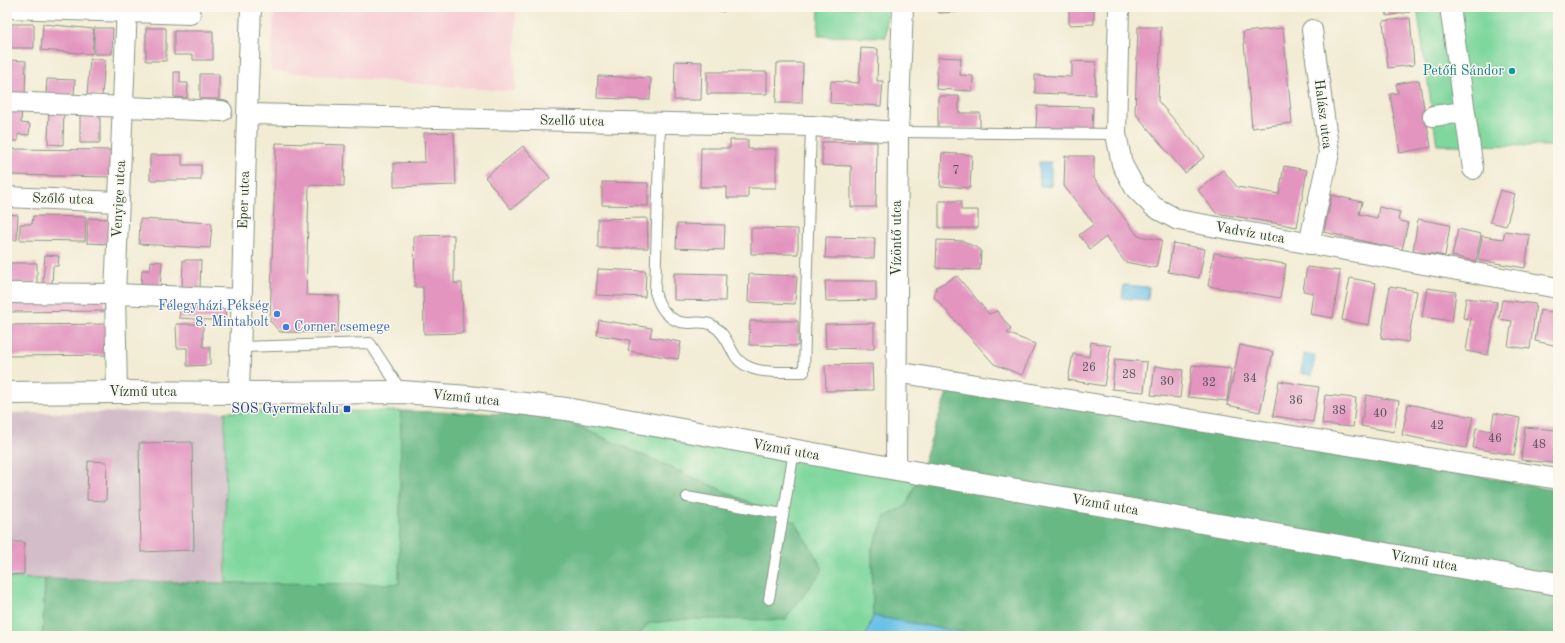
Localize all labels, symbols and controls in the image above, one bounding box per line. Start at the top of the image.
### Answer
place label: Petőfi Sándor [1422,64,1504,78]
marker: Petőfi Sándor [1507,66,1517,76]
street label: Halász utca [1312,78,1334,150]
street label: Szellő utca [539,113,605,129]
street label: Venyige utca [110,160,128,238]
house number: 7 [953,165,959,177]
street label: Eper utca [236,170,252,229]
street label: Szőlő utca [32,191,94,207]
street label: Vízöntő utca [890,200,904,276]
street label: Vadvíz utca [1214,220,1286,246]
place label: Félegyházi Pékség 8. Mintabolt [158,299,269,329]
marker: Félegyházi Pékség 8. Mintabolt [272,309,282,319]
place label: Corner csemege [294,320,390,334]
marker: Corner csemege [281,322,291,332]
house number: 26 [1082,362,1096,374]
house number: 28 [1122,369,1136,381]
house number: 34 [1243,373,1257,385]
house number: 30 [1160,376,1174,388]
house number: 32 [1202,377,1216,389]
street label: Vízmű utca [109,385,177,399]
street label: Vízmű utca [431,387,501,409]
house number: 36 [1289,395,1303,407]
place label: SOS Gyermekfalu [231,402,340,416]
marker: SOS Gyermekfalu [342,404,352,414]
house number: 38 [1332,405,1346,417]
house number: 40 [1373,408,1387,420]
house number: 42 [1430,420,1444,432]
house number: 46 [1488,433,1502,445]
street label: Vízmű utca [751,437,821,463]
house number: 48 [1532,439,1546,451]
street label: Vízmű utca [1070,492,1140,518]
street label: Vízmű utca [1389,548,1459,574]

